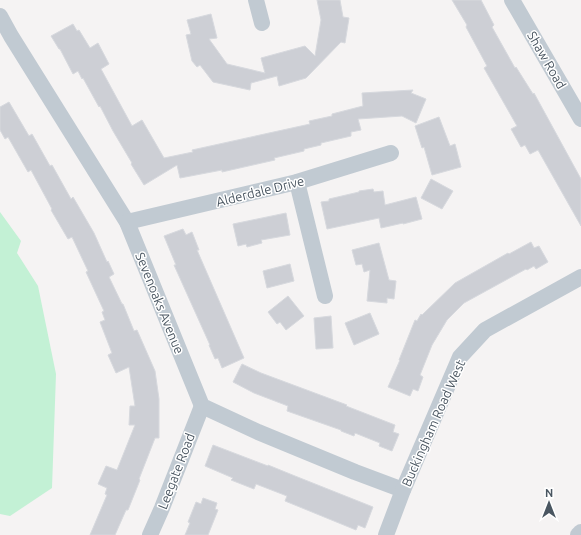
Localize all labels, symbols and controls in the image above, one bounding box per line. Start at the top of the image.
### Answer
street label: Shaw Road [525,29,569,91]
street label: Alderdale Drive [215,173,305,209]
street label: Sevenoaks Avenue [133,250,187,356]
street label: Buckingham Road West [399,357,467,489]
street label: Leegate Road [155,431,197,511]
north arrow [529,483,569,523]
text: N [545,487,553,499]

